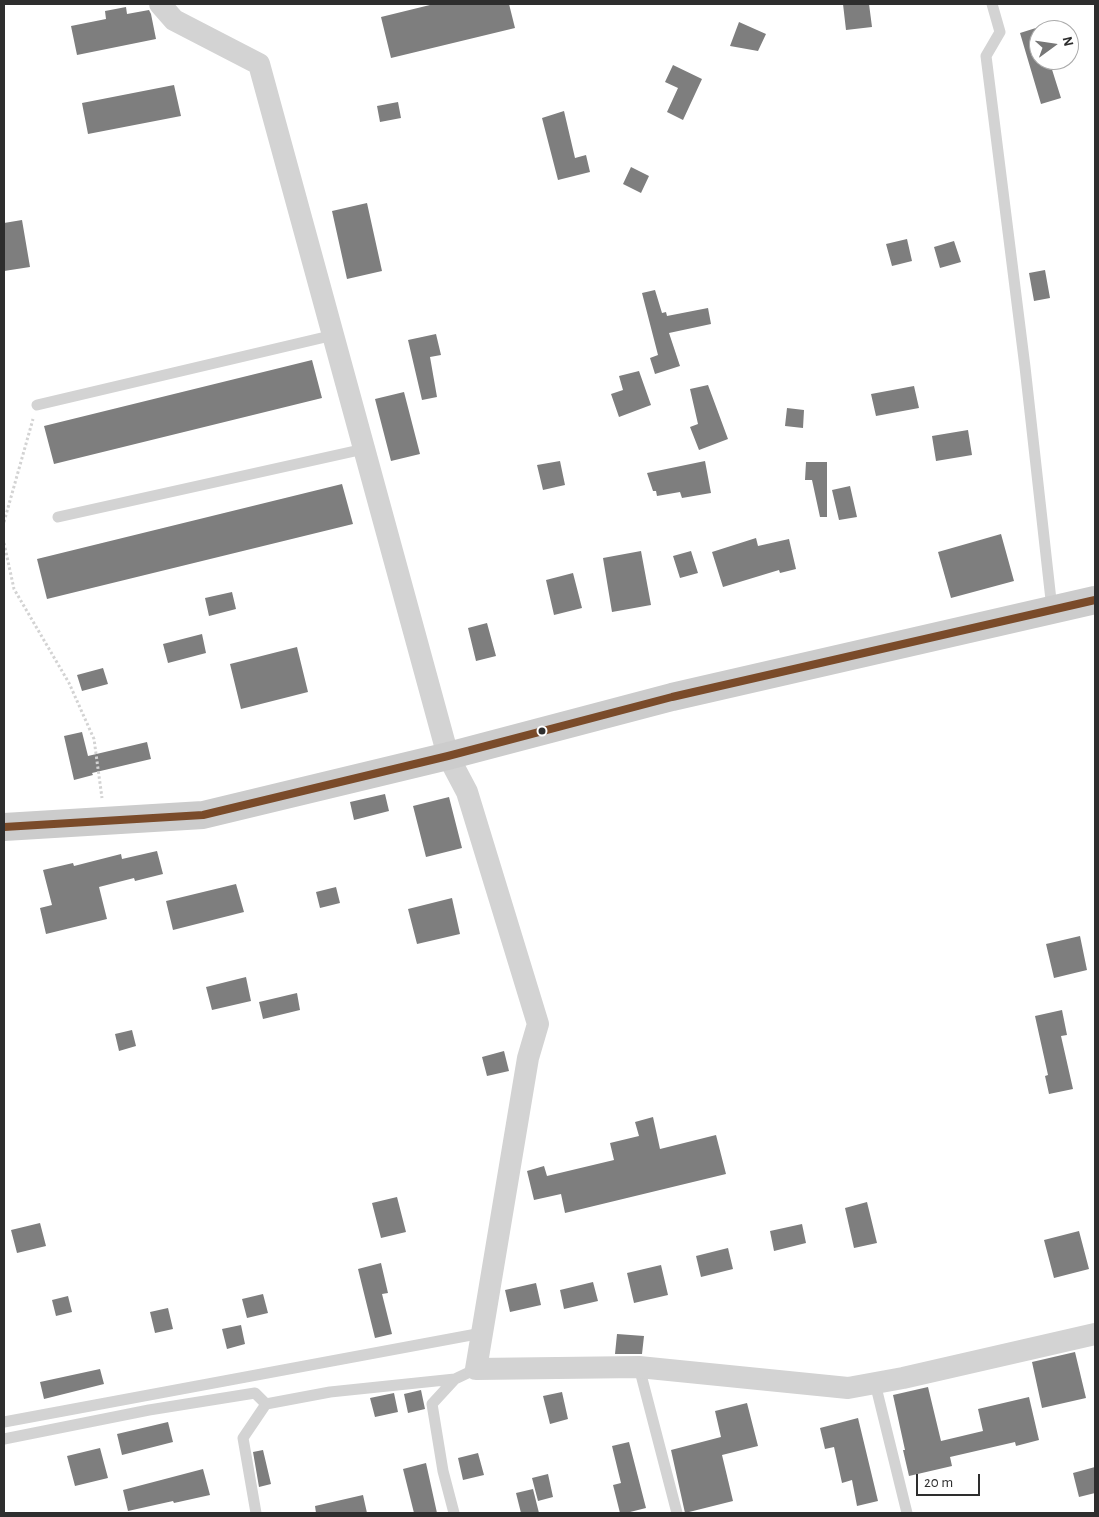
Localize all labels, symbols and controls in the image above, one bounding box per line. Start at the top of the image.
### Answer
north arrow [1029,20,1079,70]
text: N [1060,35,1076,48]
unlabelled marker [537,726,547,736]
scale bar [919,1464,983,1496]
text: 20 m [924,1475,953,1490]

